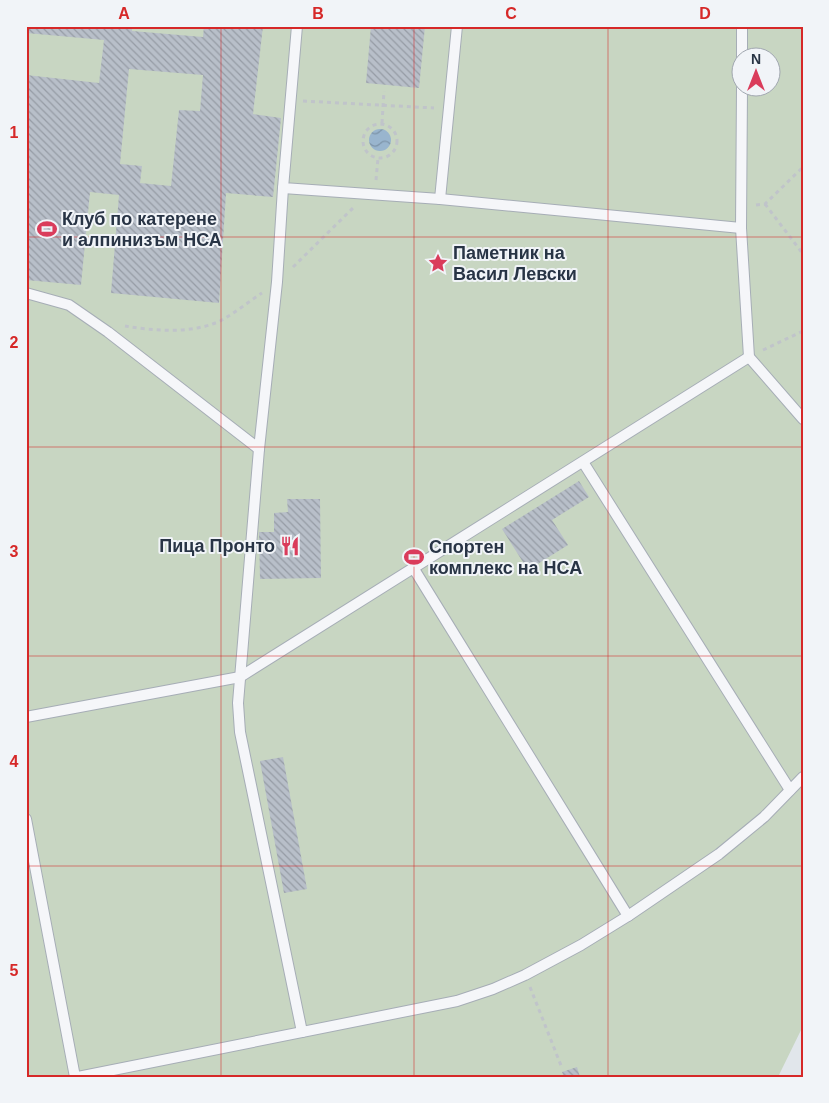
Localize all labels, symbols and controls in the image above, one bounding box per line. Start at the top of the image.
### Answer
text: A [118,5,130,22]
text: B [312,5,324,22]
text: C [505,5,517,22]
text: D [699,5,711,22]
north arrow [732,48,782,98]
text: N [751,51,761,67]
text: 1 [10,124,19,141]
place label: Клуб по катерене и алпинизъм НСА [62,209,222,250]
sports icon: Клуб по катерене и алпинизъм НСА [36,218,58,240]
place label: Паметник на Васил Левски [453,243,577,284]
place icon: Паметник на Васил Левски [427,252,449,274]
text: 2 [10,334,19,351]
restaurant icon: Пица Пронто [279,535,301,557]
place label: Пица Пронто [159,536,275,556]
place label: Спортен комплекс на НСА [429,537,582,578]
text: 3 [10,543,19,560]
sports icon: Спортен комплекс на НСА [403,546,425,568]
text: 4 [10,753,19,770]
text: 5 [10,962,19,979]

